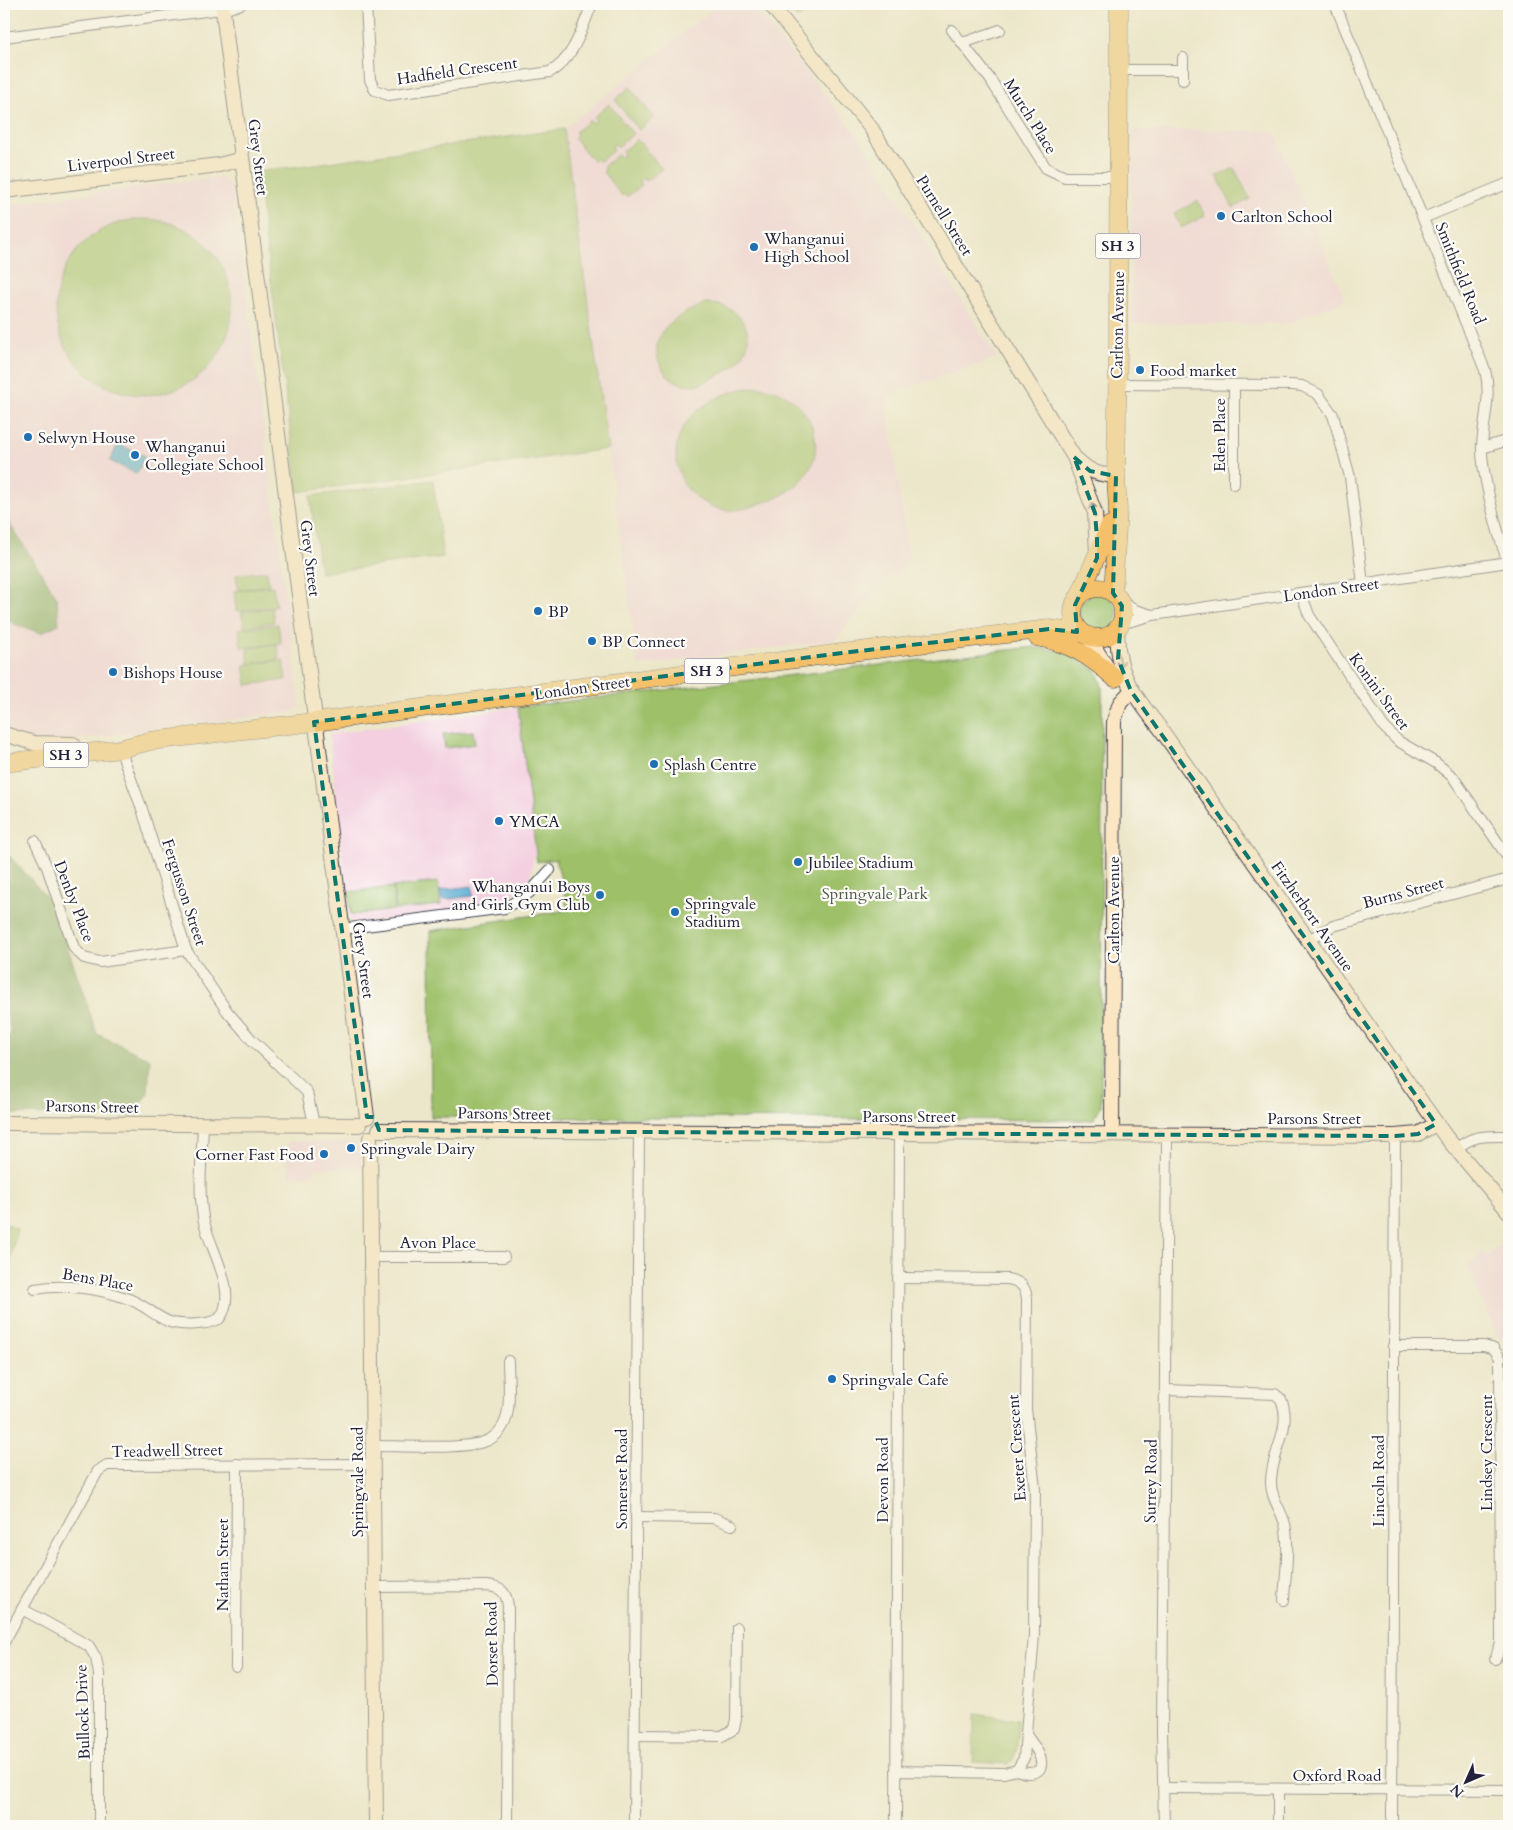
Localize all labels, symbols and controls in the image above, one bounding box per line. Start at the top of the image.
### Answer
street label: Hadfield Crescent [396,52,519,90]
street label: Murch Place [998,75,1062,158]
street label: Grey Street [242,118,274,197]
street label: Liverpool Street [66,142,176,177]
street label: Purnell Street [911,171,978,260]
place label: Carlton School [1231,206,1333,228]
marker: Carlton School [1215,210,1227,222]
street label: Smithfield Road [1430,219,1491,328]
place label: Whanganui High School [763,228,849,268]
road number: SH 3 [1096,234,1140,258]
marker: Whanganui High School [748,241,760,253]
street label: Carlton Avenue [1106,271,1130,379]
place label: Food market [1150,360,1236,382]
marker: Food market [1134,364,1146,376]
street label: Eden Place [1209,398,1231,472]
place label: Selwyn House [38,427,135,449]
marker: Selwyn House [22,431,34,443]
place label: Whanganui Collegiate School [144,436,264,476]
marker: Whanganui Collegiate School [129,449,141,461]
one-way arrow [1088,502,1097,518]
street label: Grey Street [294,519,326,598]
street label: London Street [1282,572,1380,608]
place label: BP [548,601,568,623]
marker: BP [532,605,544,617]
place label: BP Connect [602,631,685,653]
marker: BP Connect [586,635,598,647]
street label: Konini Street [1344,649,1415,735]
one-way arrow [1116,651,1125,667]
road number: SH 3 [684,658,730,684]
place label: Bishops House [123,662,223,684]
marker: Bishops House [107,666,119,678]
street label: London Street [533,670,631,706]
road number: SH 3 [44,742,88,768]
place label: Splash Centre [664,754,757,776]
marker: Splash Centre [648,758,660,770]
place label: YMCA [509,811,560,833]
marker: YMCA [493,815,505,827]
street label: Fergusson Street [156,836,212,949]
place label: Jubilee Stadium [806,852,914,874]
marker: Jubilee Stadium [792,856,804,868]
street label: Carlton Avenue [1103,856,1125,964]
street label: Denby Place [48,857,100,945]
street label: Fitzherbert Avenue [1266,857,1359,976]
street label: Burns Street [1360,872,1446,914]
place label: Whanganui Boys and Girls Gym Club [452,876,590,916]
park label: Springvale Park [822,883,929,905]
marker: Whanganui Boys and Girls Gym Club [594,889,606,901]
place label: Springvale Stadium [685,893,756,933]
marker: Springvale Stadium [669,906,681,918]
street label: Grey Street [347,920,379,1000]
street label: Parsons Street [45,1095,139,1119]
street label: Parsons Street [457,1102,551,1126]
street label: Parsons Street [862,1106,956,1128]
street label: Parsons Street [1267,1108,1361,1130]
place label: Springvale Dairy [361,1138,476,1160]
marker: Springvale Dairy [345,1142,357,1154]
place label: Corner Fast Food [195,1144,314,1166]
marker: Corner Fast Food [318,1148,330,1160]
street label: Avon Place [400,1232,476,1254]
street label: Bens Place [61,1263,135,1297]
place label: Springvale Cafe [842,1369,949,1391]
marker: Springvale Cafe [826,1373,838,1385]
street label: Exeter Crescent [1002,1394,1032,1502]
street label: Lindsey Crescent [1476,1395,1498,1511]
street label: Springvale Road [347,1426,369,1537]
street label: Somerset Road [611,1428,633,1529]
street label: Lincoln Road [1368,1435,1390,1527]
street label: Devon Road [872,1437,894,1523]
street label: Treadwell Street [111,1439,223,1463]
street label: Surrey Road [1139,1439,1163,1523]
street label: Nathan Street [212,1518,234,1612]
street label: Dorset Road [480,1601,504,1686]
street label: Bullock Drive [70,1664,96,1760]
north arrow [1440,1758,1490,1808]
street label: Oxford Road [1292,1765,1382,1787]
text: N [1446,1780,1468,1802]

